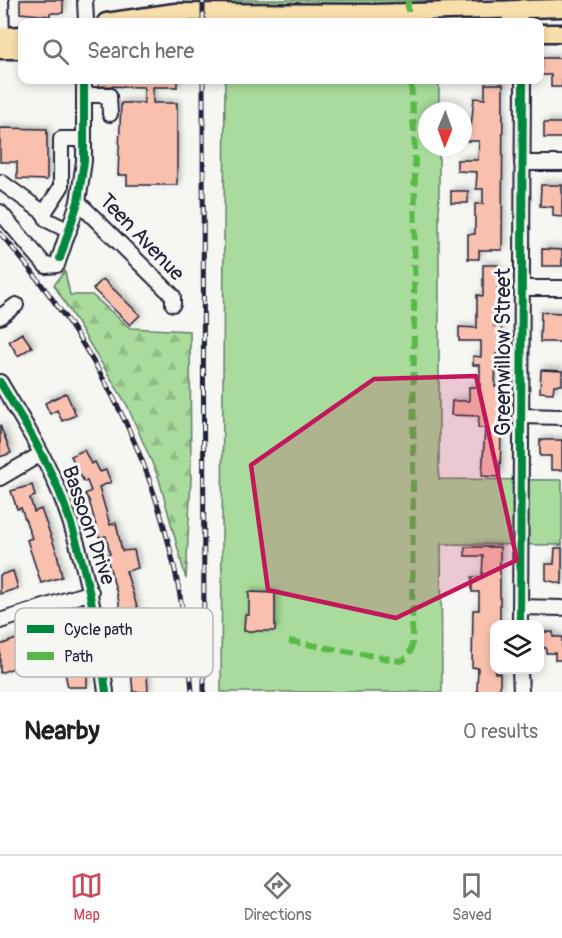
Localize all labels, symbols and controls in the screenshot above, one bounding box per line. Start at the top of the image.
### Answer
search box [18,18,544,84]
icon: search [39,35,72,68]
text: Search here [87,37,194,65]
north arrow [418,102,472,156]
street label: Teen Avenue [93,188,191,287]
street label: Greenwillow Street [490,268,517,436]
street label: Bassoon Drive [56,462,122,589]
legend [15,608,213,677]
text: Cycle path [64,620,132,640]
map controls [490,620,544,674]
button: layers [490,620,544,674]
text: Path [64,647,93,667]
text: Nearby [24,715,100,747]
text: 0 results [463,719,538,744]
tab: Map [70,869,103,925]
tab: Directions [244,869,312,925]
tab: Saved [452,869,492,925]

